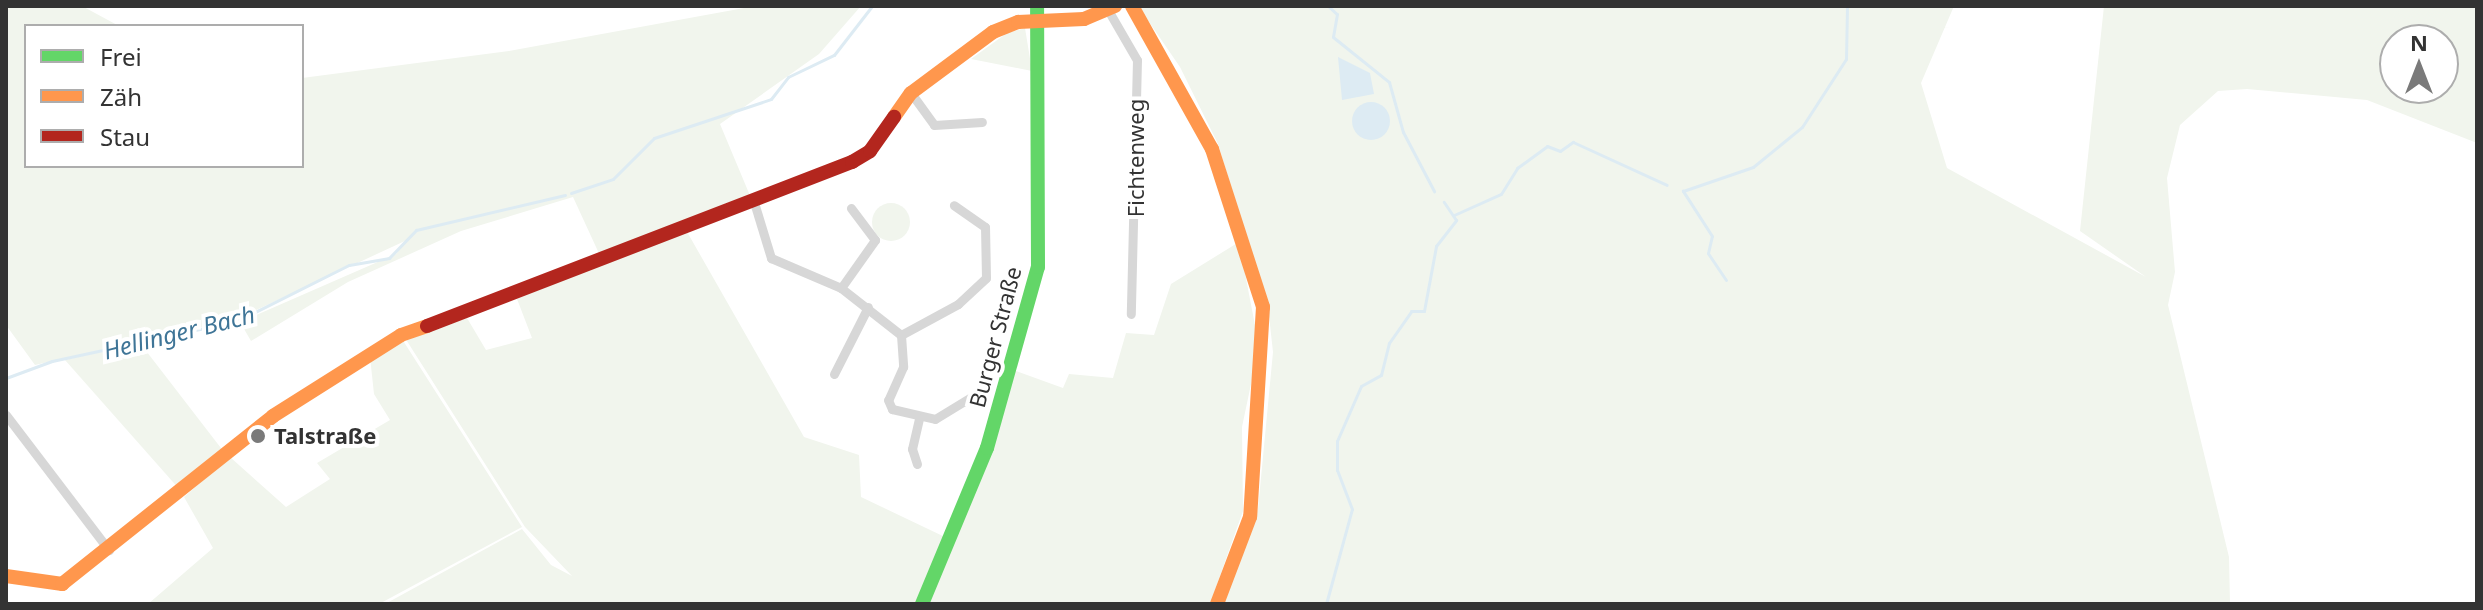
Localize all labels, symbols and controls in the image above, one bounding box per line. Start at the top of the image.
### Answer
legend [24,24,304,168]
north arrow [2379,24,2459,104]
text: N [2410,27,2428,57]
text: Frei [100,40,142,73]
text: Zäh [100,80,142,113]
street label: Fichtenweg [1123,99,1149,217]
text: Stau [100,120,150,153]
street label: Burger Straße [964,264,1026,410]
water label: Hellinger Bach [100,299,258,365]
place label: Talstraße [274,423,376,449]
marker: Talstraße [249,427,267,445]

